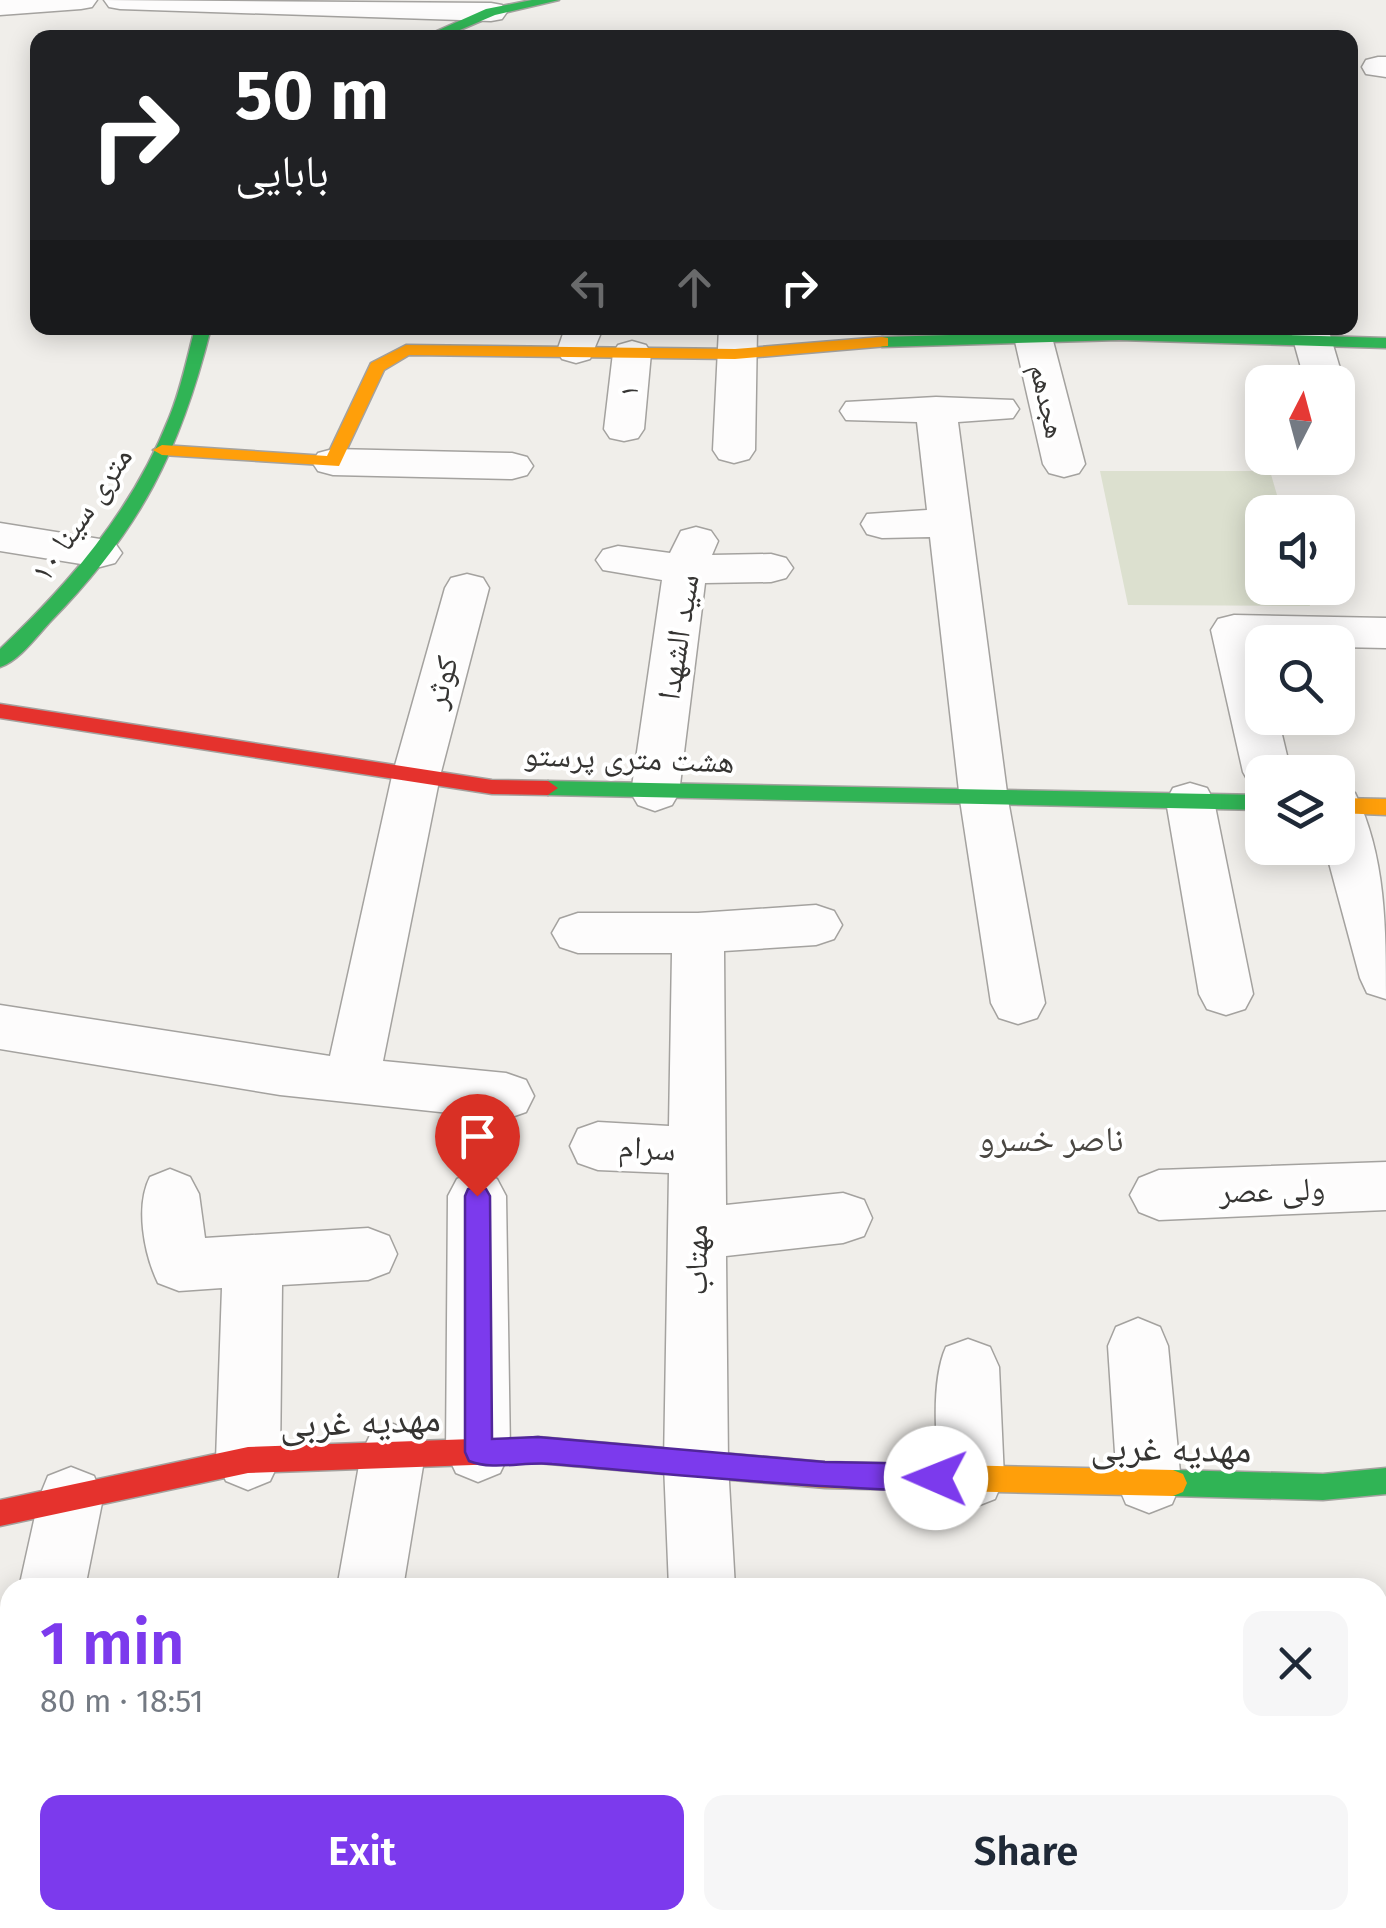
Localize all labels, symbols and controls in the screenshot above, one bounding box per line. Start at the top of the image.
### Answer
text: 50 m [235,54,389,138]
icon: right [70,70,200,200]
text: بابایی [235,145,329,199]
icon: left [562,260,617,315]
icon: ahead [667,260,722,315]
icon: right [772,260,827,315]
street label: هجدهم [1021,361,1072,442]
north arrow [1245,365,1355,475]
map controls [1245,365,1355,865]
street label: ۱ [611,383,646,399]
street label: ۱۰ متری سینا [22,439,140,589]
button: sound [1245,495,1355,605]
street label: سید الشهدا [649,571,707,703]
button: search [1245,625,1355,735]
street label: کوثر [416,652,466,713]
street label: هشت متری پرستو [523,735,735,781]
button: layers [1245,755,1355,865]
pin [435,1094,520,1197]
icon: arrive [450,1109,505,1164]
district label: ناصر خسرو [978,1118,1124,1160]
street label: سرام [617,1128,677,1170]
street label: ولی عصر [1217,1169,1326,1212]
street label: مهتاب [677,1224,715,1296]
street label: مهدیه غربی [279,1395,441,1447]
street label: مهدیه غربی [1090,1424,1252,1472]
position arrow [884,1426,988,1530]
text: 1 min [40,1608,185,1680]
button: close [1243,1611,1348,1716]
text: 80 m · 18:51 [40,1682,204,1720]
button: Exit [40,1795,684,1910]
button: Share [704,1795,1348,1910]

